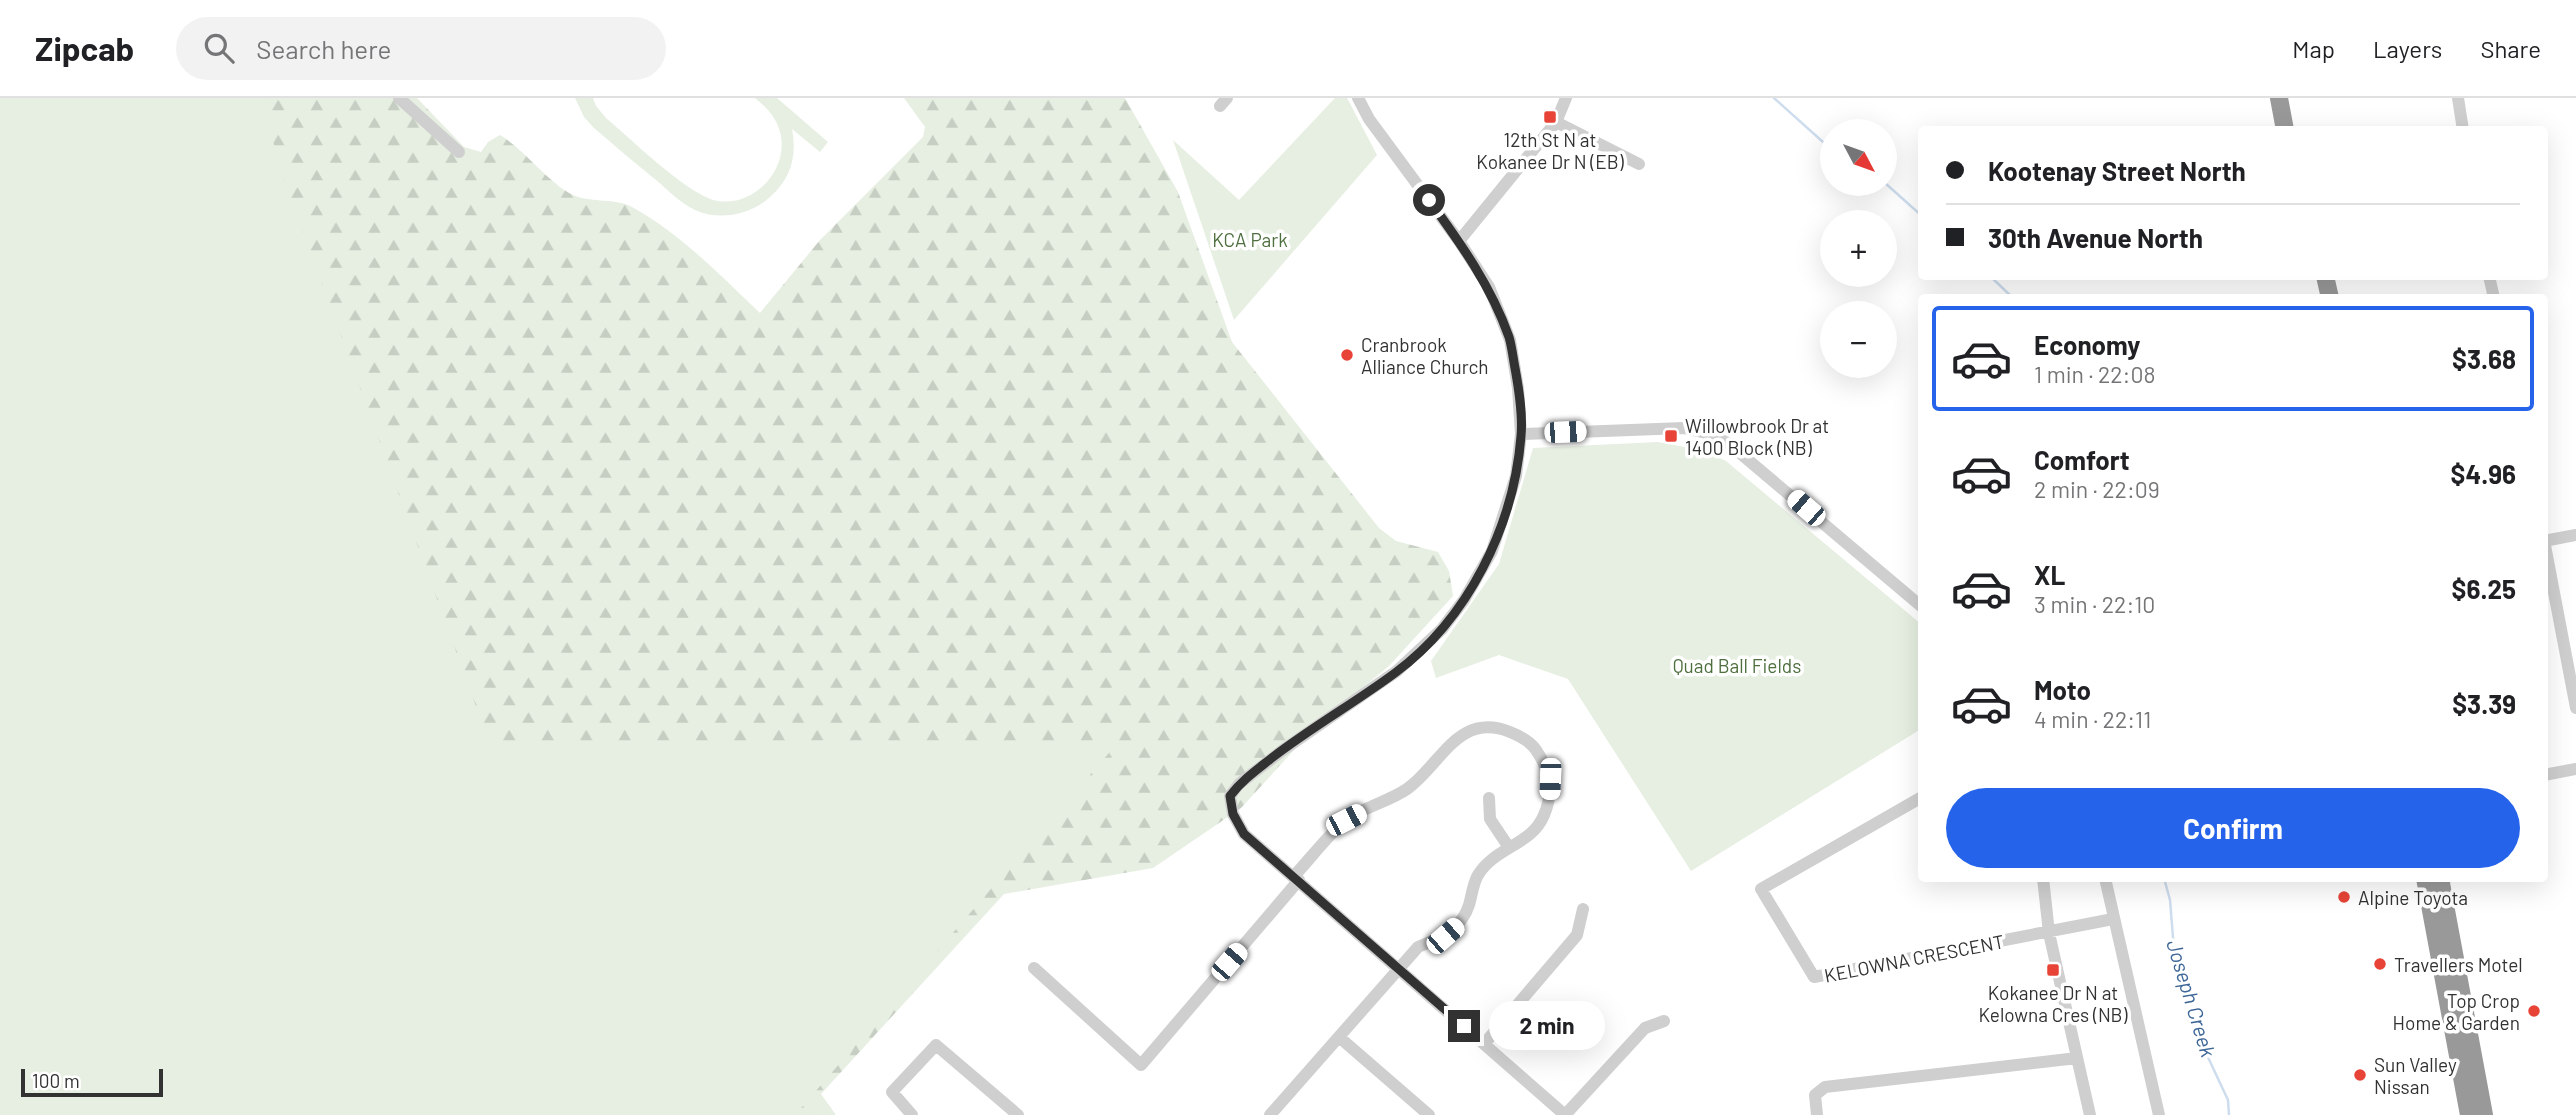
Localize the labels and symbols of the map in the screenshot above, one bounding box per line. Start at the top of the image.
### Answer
marker: 12th St N at Kokanee Dr N (EB) [1542,109,1558,125]
north arrow [1820,119,1897,196]
place label: 12th St N at Kokanee Dr N (EB) [1476,128,1625,173]
route start [1413,184,1445,216]
park label: KCA Park [1212,228,1288,251]
place label: Cranbrook Alliance Church [1361,333,1489,378]
marker: Cranbrook Alliance Church [1339,347,1355,363]
place label: Willowbrook Dr at 1400 Block (NB) [1685,414,1829,459]
car [1544,421,1587,443]
marker: Willowbrook Dr at 1400 Block (NB) [1663,428,1679,444]
car [1784,486,1829,530]
park label: Quad Ball Fields [1673,654,1801,677]
car [1539,758,1562,800]
car [1323,801,1370,839]
place label: Alpine Toyota [2358,886,2468,909]
marker: Alpine Toyota [2336,889,2352,905]
car [1423,914,1468,958]
street label: KELOWNA CRESCENT [1822,929,2006,987]
water label: Joseph Creek [2162,936,2222,1060]
car [1208,939,1251,985]
place label: Travellers Motel [2394,953,2523,976]
marker: Travellers Motel [2372,956,2388,972]
marker: Kokanee Dr N at Kelowna Cres (NB) [2045,962,2061,978]
place label: Kokanee Dr N at Kelowna Cres (NB) [1979,981,2128,1026]
place label: Top Crop Home & Garden [2393,989,2520,1034]
callout: 2 min [1488,1002,1604,1051]
marker: Top Crop Home & Garden [2526,1003,2542,1019]
route end [1448,1010,1480,1042]
place label: Sun Valley Nissan [2374,1053,2457,1098]
scale bar [21,1066,163,1098]
marker: Sun Valley Nissan [2352,1067,2368,1083]

